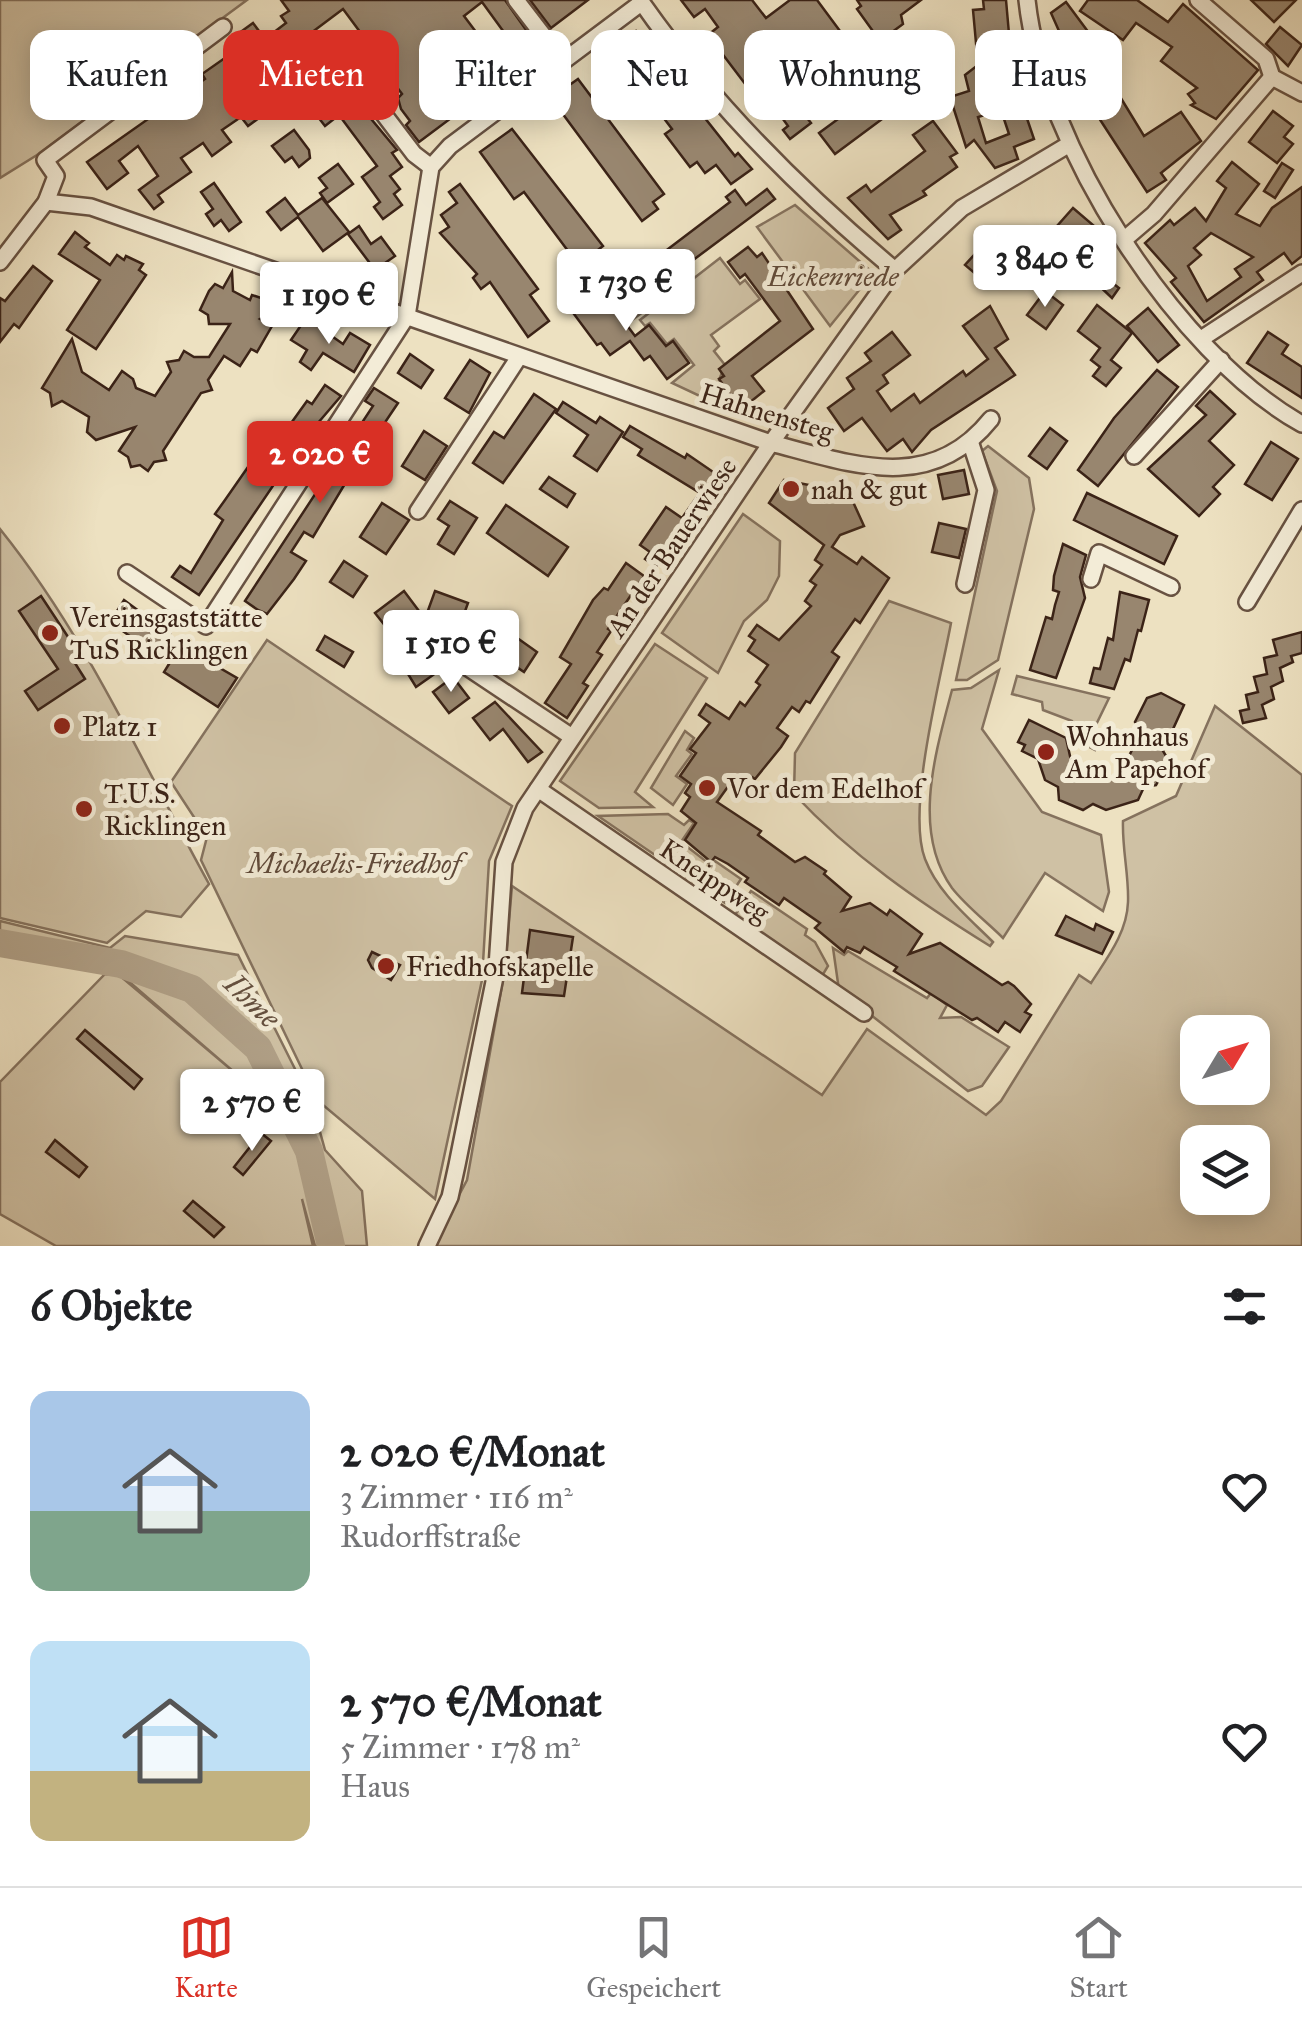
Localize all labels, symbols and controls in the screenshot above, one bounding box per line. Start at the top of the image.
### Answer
chip: Kaufen [30,30,203,120]
chip: Mieten [223,30,399,120]
chip: Filter [419,30,571,120]
chip: Neu [591,30,724,120]
chip: Wohnung [744,30,955,120]
chip: Haus [975,30,1122,120]
pin: 3 840 € [953,225,1137,310]
text: 3 840 € [995,238,1095,277]
pin: 1 730 € [534,249,718,334]
park label: Eickenriede [766,259,899,294]
pin: 1 190 € [237,262,421,347]
text: 1 730 € [579,262,673,301]
text: 1 190 € [282,275,376,314]
street label: Hahnensteg [696,376,839,450]
pin: 2 020 € [228,421,412,506]
text: 2 020 € [269,434,371,473]
street label: An der Bauerwiese [598,451,744,645]
place label: nah & gut [811,472,928,507]
marker: nah & gut [780,478,802,500]
place label: Vereinsgaststätte TuS Ricklingen [69,600,263,667]
pin: 1 510 € [359,610,543,695]
marker: Vereinsgaststätte TuS Ricklingen [39,622,61,644]
text: 1 510 € [405,623,497,662]
place label: Platz 1 [82,709,157,744]
marker: Platz 1 [51,715,73,737]
place label: Wohnhaus Am Papehof [1065,719,1211,786]
marker: Wohnhaus Am Papehof [1035,741,1057,763]
place label: Vor dem Edelhof [726,771,928,806]
place label: T.U.S. Ricklingen [104,776,226,843]
marker: Vor dem Edelhof [696,777,718,799]
marker: T.U.S. Ricklingen [73,798,95,820]
street label: Kneippweg [653,831,777,930]
park label: Michaelis-Friedhof [244,846,469,881]
place label: Friedhofskapelle [406,949,594,984]
marker: Friedhofskapelle [375,955,397,977]
water label: Ihme [216,966,288,1036]
north arrow [1180,1015,1270,1105]
map controls [1180,1015,1270,1215]
pin: 2 570 € [160,1069,344,1154]
text: 2 570 € [202,1082,302,1121]
button: layers [1180,1125,1270,1215]
icon: filters [1217,1279,1272,1334]
text: 6 Objekte [30,1280,192,1332]
text: 2 020 €/Monat [340,1426,605,1478]
icon: home [110,1431,230,1551]
icon: heart [1217,1464,1272,1519]
text: 3 Zimmer · 116 m² [340,1478,573,1517]
text: Rudorffstraße [340,1517,521,1556]
text: 2 570 €/Monat [340,1676,602,1728]
icon: home [110,1681,230,1801]
icon: heart [1217,1714,1272,1769]
text: 5 Zimmer · 178 m² [340,1728,580,1767]
text: Haus [340,1767,410,1806]
tab: Karte [174,1910,238,2005]
tab: Gespeichert [586,1910,721,2005]
tab: Start [1070,1910,1128,2005]

